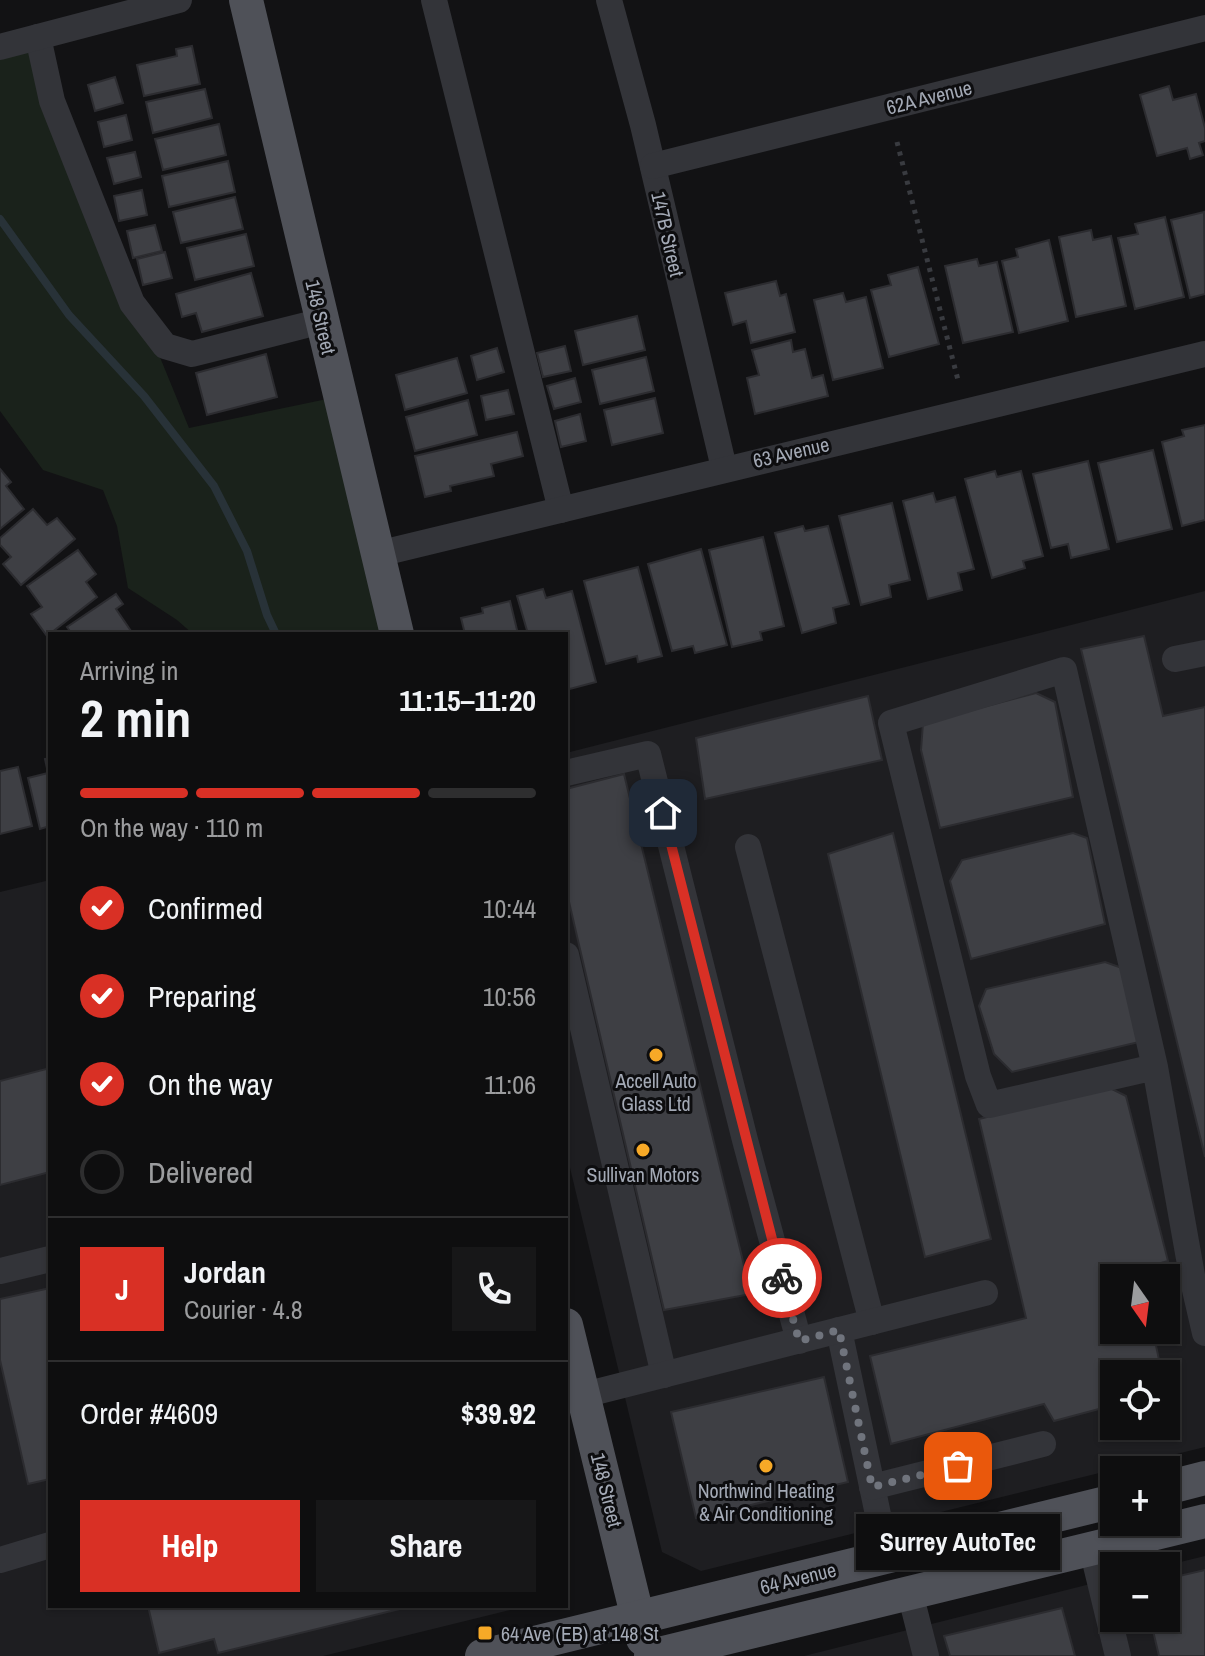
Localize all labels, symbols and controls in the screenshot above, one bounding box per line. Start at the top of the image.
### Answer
street label: 62A Avenue [883,73,975,121]
street label: 147B Street [645,189,691,280]
street label: 148 Street [299,277,343,357]
street label: 63 Avenue [750,430,832,474]
text: Arriving in [80,653,178,688]
text: 11:15–11:20 [399,680,536,720]
text: 2 min [80,683,191,753]
pin [629,779,697,847]
icon: home [641,791,685,835]
text: On the way · 110 m [80,810,263,845]
icon: check [80,886,124,930]
text: Confirmed [148,888,263,928]
text: 10:44 [483,891,536,926]
icon: check [80,974,124,1018]
text: Preparing [148,976,256,1016]
text: 10:56 [483,979,536,1014]
marker: Accell Auto Glass Ltd [647,1046,665,1064]
icon: check [80,1062,124,1106]
text: On the way [148,1064,272,1104]
text: 11:06 [484,1067,536,1102]
place label: Accell Auto Glass Ltd [614,1067,697,1117]
marker: Sullivan Motors [634,1141,652,1159]
text: Delivered [148,1152,253,1192]
place label: Sullivan Motors [586,1161,700,1188]
courier [742,1238,822,1318]
button: phone [452,1247,536,1331]
text: Jordan [184,1252,266,1292]
icon: bike [760,1256,804,1300]
north arrow [1100,1264,1180,1344]
map controls [1100,1264,1180,1632]
text: J [115,1269,129,1309]
text: Courier · 4.8 [184,1292,303,1327]
button: locate [1100,1360,1180,1440]
text: Order #4609 [80,1393,218,1433]
text: $39.92 [461,1393,536,1433]
pin [924,1432,992,1500]
icon: bag [936,1444,980,1488]
street label: 148 Street [585,1450,629,1530]
button: + [1100,1456,1180,1536]
marker: Northwind Heating & Air Conditioning [757,1457,775,1475]
place label: Northwind Heating & Air Conditioning [698,1477,834,1527]
button: Help [80,1500,300,1592]
button: Share [316,1500,536,1592]
callout: Surrey AutoTec [856,1514,1060,1570]
text: Surrey AutoTec [880,1524,1036,1559]
button: − [1100,1552,1180,1632]
street label: 64 Avenue [757,1556,839,1600]
place label: 64 Ave (EB) at 148 St [501,1620,659,1647]
marker: 64 Ave (EB) at 148 St [476,1624,494,1642]

